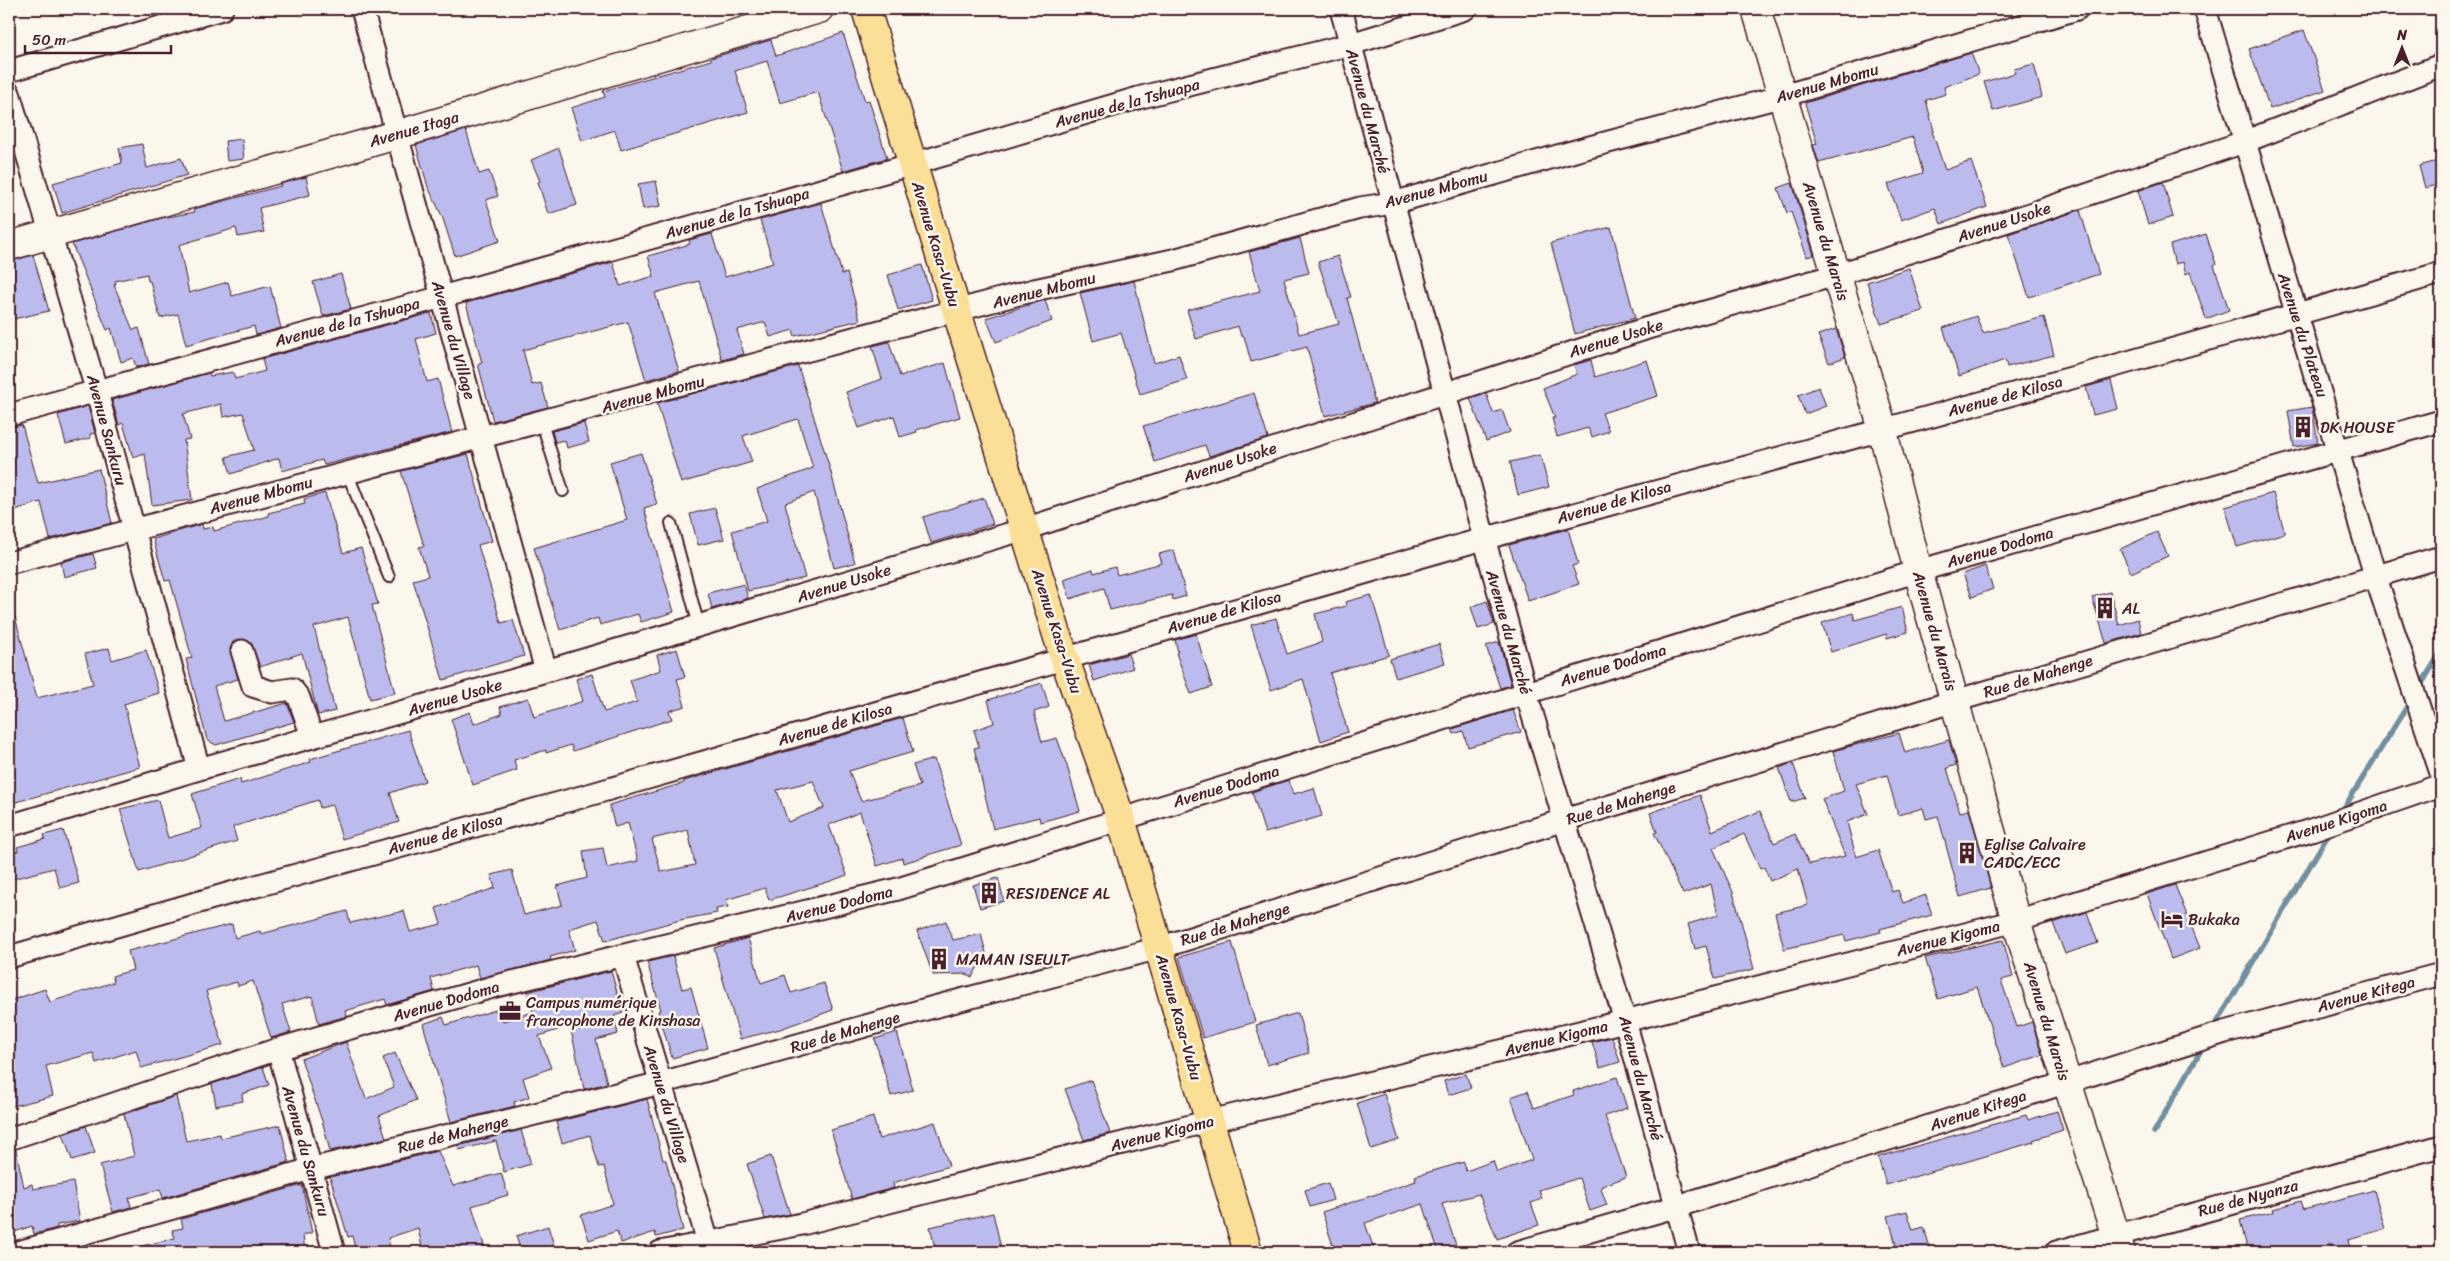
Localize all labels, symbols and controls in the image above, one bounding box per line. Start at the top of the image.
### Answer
scale bar [25,22,171,54]
north arrow [2378,22,2428,72]
text: N [2396,23,2407,48]
text: 50 m [32,27,67,53]
street label: Avenue du Marché [1337,44,1399,177]
street label: Avenue Mbomu [1771,54,1882,112]
street label: Avenue de la Tshuapa [1050,69,1204,137]
street label: Avenue Itaga [365,102,463,156]
street label: Avenue Mbomu [1380,161,1491,217]
street label: Avenue Kasa-Vubu [903,176,969,311]
street label: Avenue du Marais [1794,177,1858,305]
street label: Avenue de la Tshuapa [660,178,814,248]
street label: Avenue Usoke [1952,193,2055,251]
street label: Avenue Mbomu [988,263,1099,317]
street label: Avenue du Plateau [2269,268,2337,402]
street label: Avenue du Village [423,276,485,403]
street label: Avenue de la Tshuapa [270,288,424,356]
street label: Avenue Usoke [1564,310,1667,366]
street label: Avenue Mbomu [597,366,708,422]
street label: Avenue de Kilosa [1943,367,2066,426]
street label: Avenue Sankuru [78,370,136,489]
place label: DK HOUSE [2320,413,2396,442]
building icon: DK HOUSE [2290,414,2316,440]
street label: Avenue Usoke [1178,433,1281,491]
street label: Avenue Mbomu [205,467,316,523]
street label: Avenue de Kilosa [1552,472,1675,532]
street label: Avenue Dodoma [1942,518,2057,576]
street label: Avenue Usoke [792,555,895,611]
street label: Avenue Kasa-Vubu [1023,564,1091,698]
street label: Avenue du Marché [1477,565,1541,698]
street label: Avenue du Marais [1904,567,1966,695]
street label: Avenue de Kilosa [1162,582,1285,642]
place label: AL [2121,594,2140,623]
building icon: AL [2092,595,2118,621]
street label: Avenue Dodoma [1555,635,1670,695]
street label: Rue de Mahenge [1980,646,2097,706]
street label: Avenue Usoke [403,670,506,725]
street label: Avenue de Kilosa [773,694,896,754]
street label: Avenue Dodoma [1168,756,1283,816]
street label: Rue de Mahenge [1563,773,1680,833]
street label: Avenue Kigoma [2280,791,2391,851]
street label: Avenue de Kilosa [383,805,506,864]
place label: Eglise Calvaire CADC/ECC [1984,830,2086,877]
building icon: Eglise Calvaire CADC/ECC [1954,840,1980,866]
street label: Avenue Dodoma [781,877,896,932]
place label: RESIDENCE AL [1006,879,1111,908]
building icon: RESIDENCE AL [976,880,1002,906]
street label: Rue de Mahenge [1177,894,1294,954]
place label: Bukaka [2188,905,2240,934]
hotel icon: Bukaka [2159,906,2185,932]
street label: Avenue Kigoma [1892,911,2003,965]
place label: MAMAN ISEULT [956,945,1070,974]
building icon: MAMAN ISEULT [926,946,952,972]
street label: Avenue Kasa-Vubu [1147,949,1211,1084]
street label: Avenue du Marais [2015,957,2079,1085]
street label: Avenue Kitega [2313,967,2418,1021]
street label: Avenue Dodoma [388,972,503,1030]
place label: Campus numérique francophone de Kinshasa [526,988,701,1035]
office icon: Campus numérique francophone de Kinshasa [497,998,523,1024]
street label: Rue de Mahenge [787,1002,904,1062]
street label: Avenue Kigoma [1500,1011,1611,1065]
street label: Avenue du Marché [1610,1011,1672,1144]
street label: Avenue du Village [635,1040,699,1167]
street label: Avenue du Sankuru [273,1081,339,1220]
street label: Avenue Kitega [1925,1081,2030,1140]
street label: Rue de Mahenge [395,1106,512,1162]
street label: Avenue Kigoma [1106,1106,1217,1160]
street label: Rue de Nyanza [2195,1170,2302,1225]

